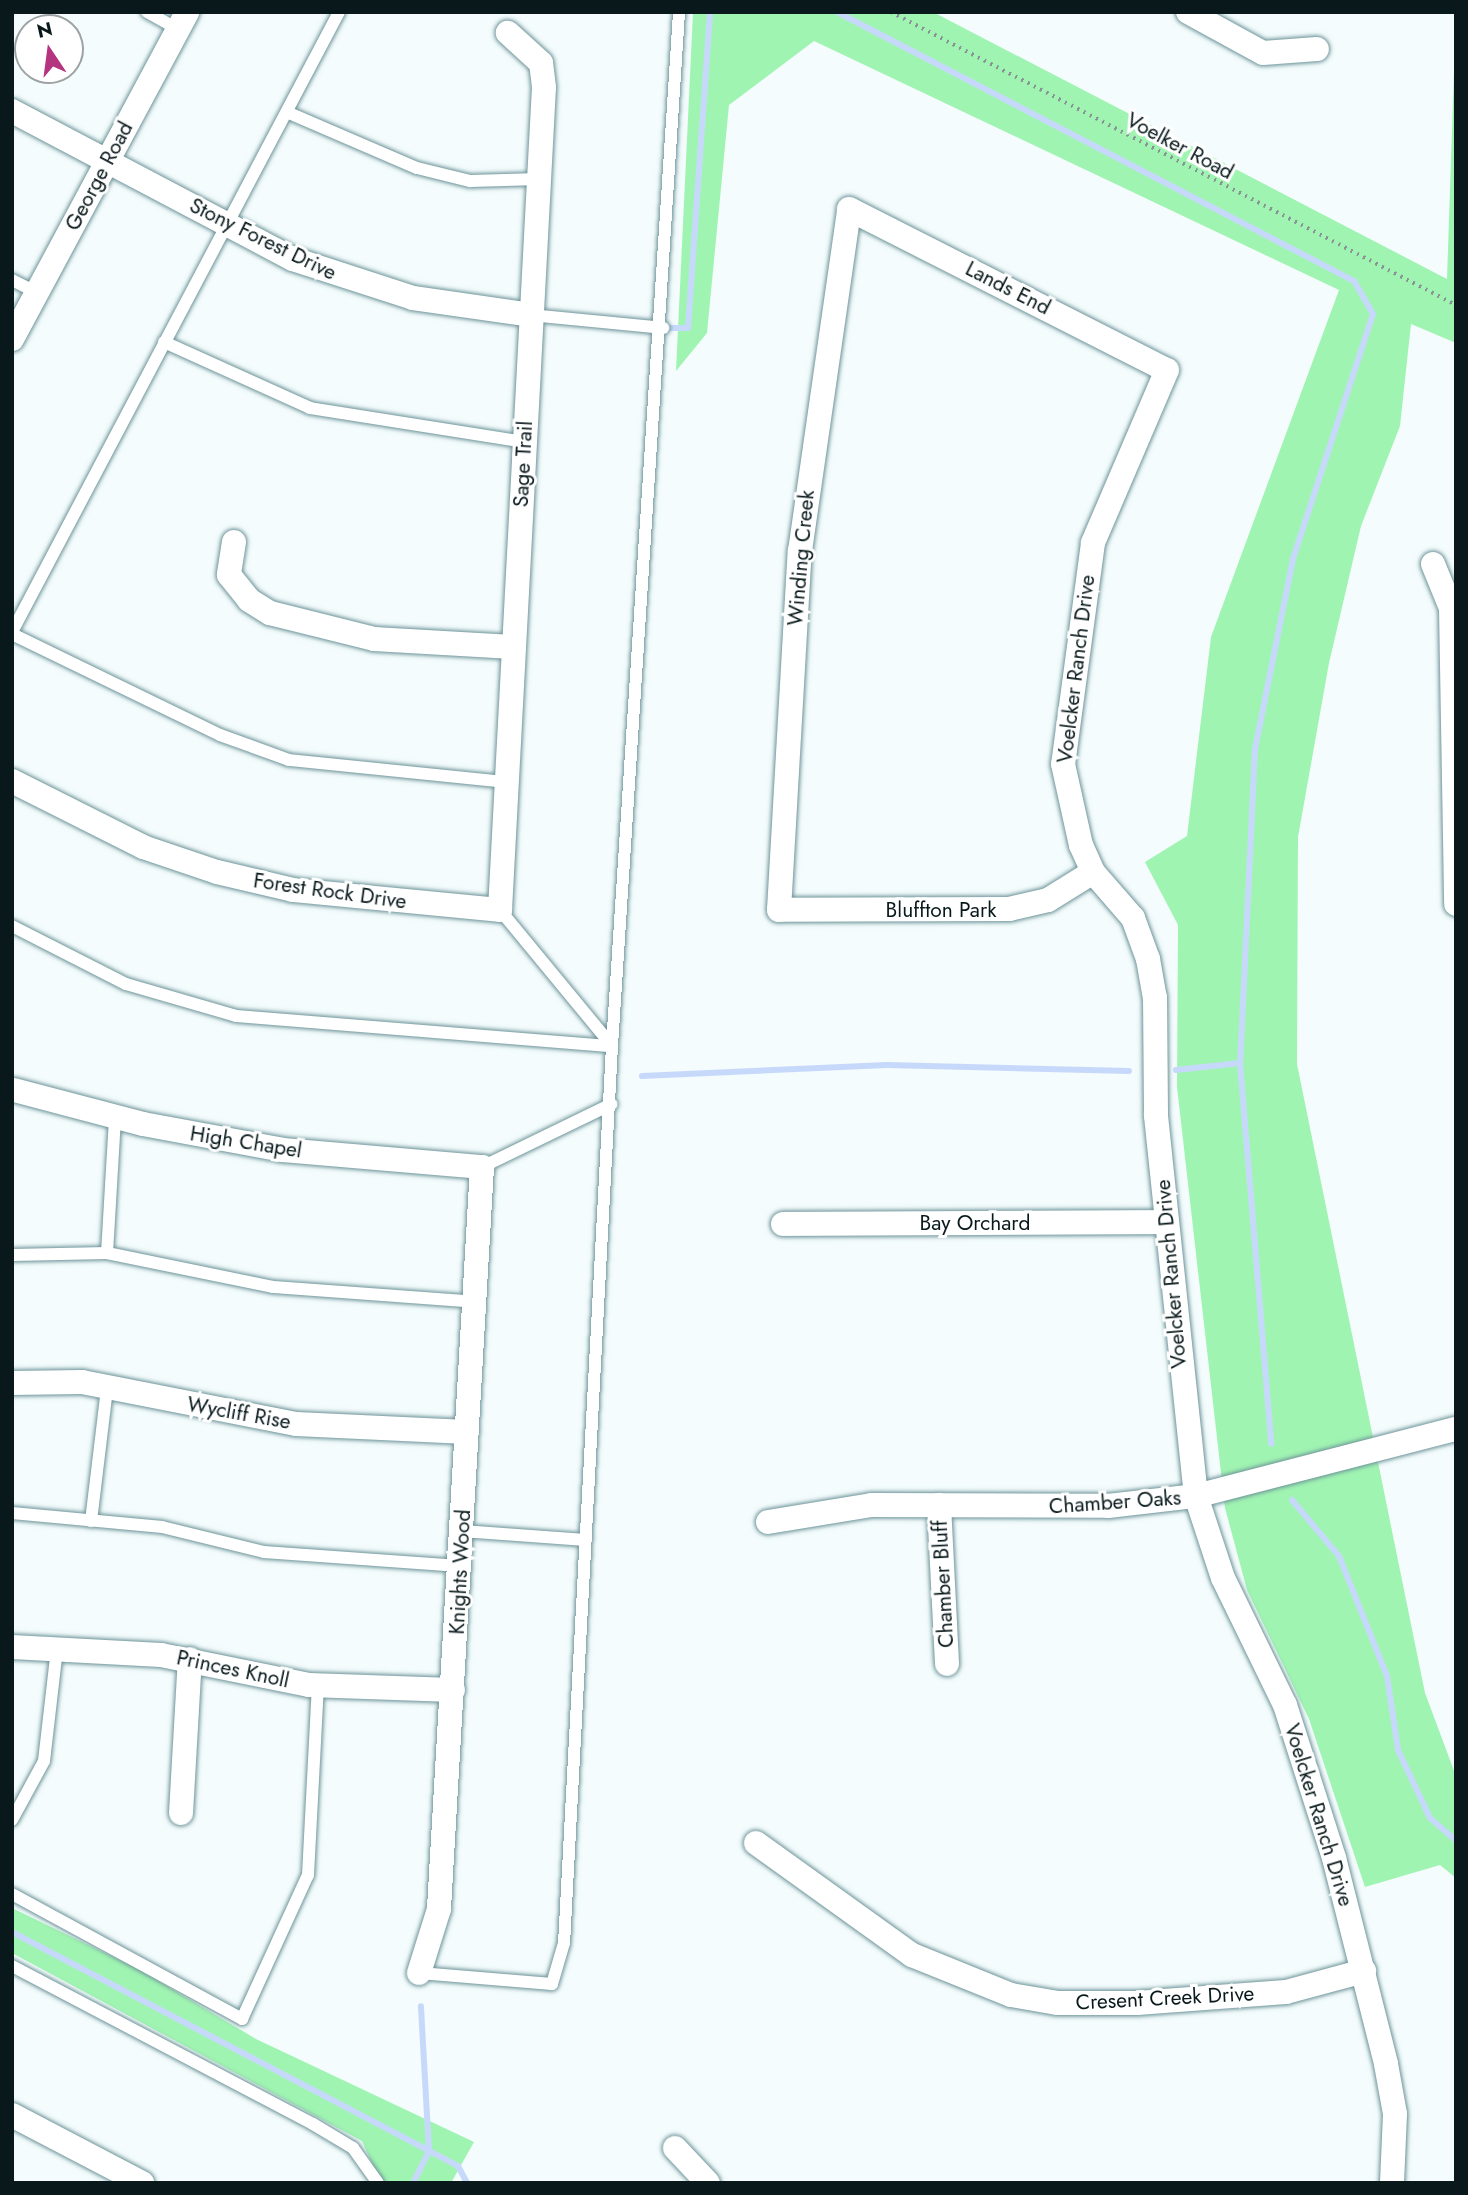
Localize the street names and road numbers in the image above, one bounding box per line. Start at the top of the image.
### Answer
street label: Voelker Road [1122,107,1238,185]
street label: George Road [60,117,138,235]
street label: Stony Forest Drive [186,193,340,285]
street label: Lands End [961,256,1055,320]
street label: Sage Trail [508,420,538,508]
street label: Winding Creek [783,489,819,627]
street label: Voelcker Ranch Drive [1052,573,1100,765]
street label: Forest Rock Drive [252,868,408,914]
street label: Bluffton Park [886,897,996,923]
street label: High Chapel [188,1121,304,1163]
street label: Voelcker Ranch Drive [1150,1179,1192,1369]
street label: Bay Orchard [919,1210,1031,1236]
street label: Wycliff Rise [185,1391,293,1435]
street label: Chamber Oaks [1048,1485,1182,1519]
street label: Knights Wood [444,1509,476,1635]
street label: Chamber Bluff [927,1520,959,1648]
street label: Princes Knoll [174,1645,292,1693]
street label: Voelcker Ranch Drive [1279,1721,1359,1909]
street label: Cresent Creek Drive [1075,1981,1255,2015]

